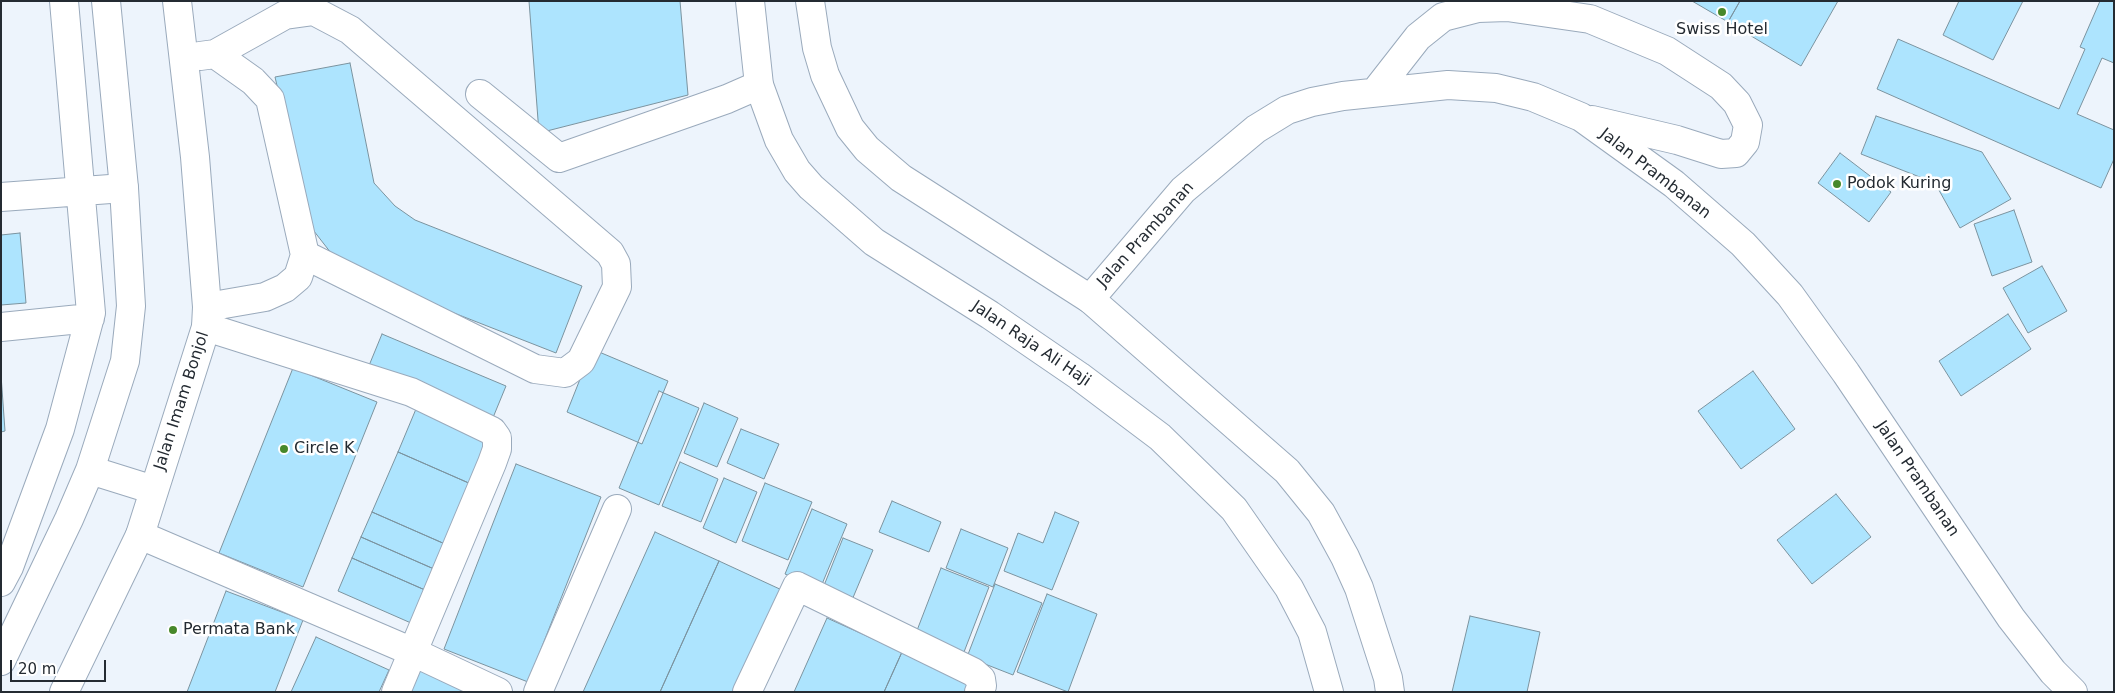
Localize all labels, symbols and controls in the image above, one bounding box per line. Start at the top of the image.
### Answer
marker: Swiss Hotel [1716,6,1728,18]
place label: Swiss Hotel [1676,20,1768,40]
street label: Jalan Prambanan [1596,125,1714,223]
place label: Podok Kuring [1847,174,1951,194]
street label: Jalan Prambanan [1094,178,1198,292]
marker: Podok Kuring [1831,178,1843,190]
street label: Jalan Raja Ali Haji [968,297,1094,391]
street label: Jalan Imam Bonjol [151,329,213,473]
street label: Jalan Prambanan [1871,418,1963,540]
place label: Circle K [294,439,355,459]
marker: Circle K [278,443,290,455]
place label: Permata Bank [183,620,295,640]
marker: Permata Bank [167,624,179,636]
scale bar [12,650,109,682]
text: 20 m [18,660,56,678]

